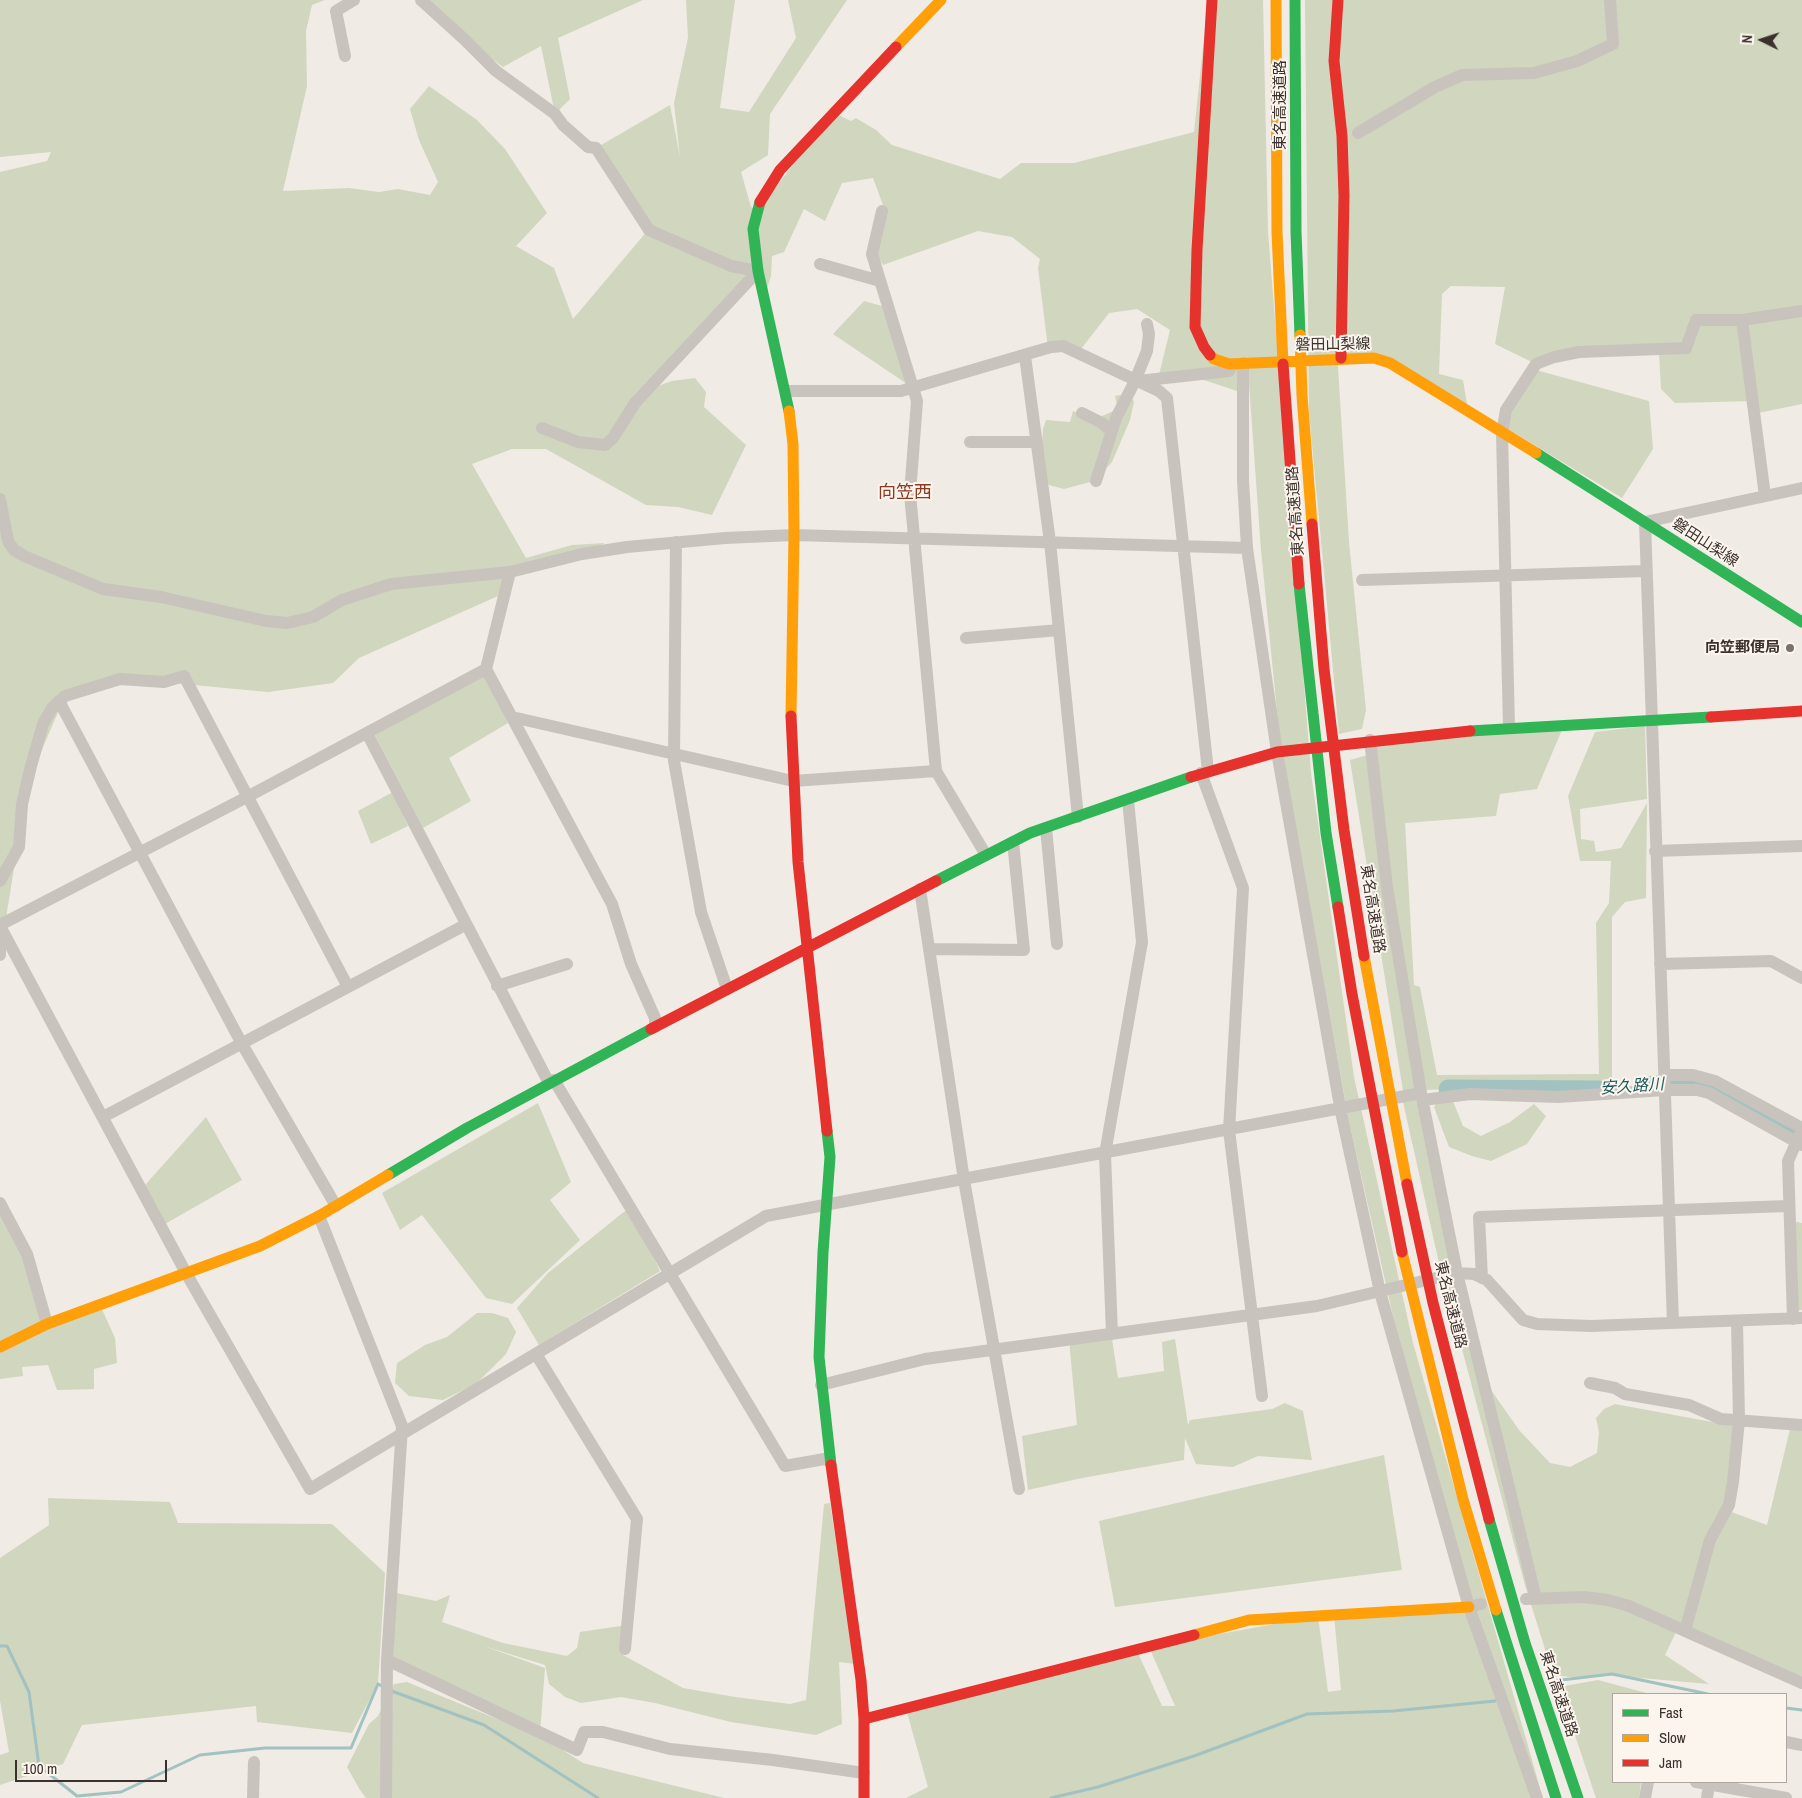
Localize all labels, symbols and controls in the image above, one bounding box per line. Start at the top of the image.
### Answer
north arrow [1737,15,1787,65]
text: N [1738,34,1756,44]
street label: 東名高速道路 [1272,60,1290,150]
street label: 磐田山梨線 [1295,335,1371,355]
street label: 東名高速道路 [1284,465,1308,557]
district label: 向笠西 [878,482,932,504]
street label: 磐田山梨線 [1669,515,1741,571]
place label: 向笠郵便局 [1705,639,1780,657]
marker: 向笠郵便局 [1784,642,1796,654]
street label: 東名高速道路 [1356,863,1388,955]
water label: 安久路川 [1599,1075,1665,1099]
street label: 東名高速道路 [1430,1259,1470,1351]
street label: 東名高速道路 [1536,1648,1580,1740]
legend [1612,1693,1787,1783]
text: Fast [1659,1702,1682,1723]
text: Slow [1659,1727,1686,1748]
scale bar [18,1750,170,1782]
text: Jam [1659,1752,1682,1773]
text: 100 m [23,1758,57,1779]

